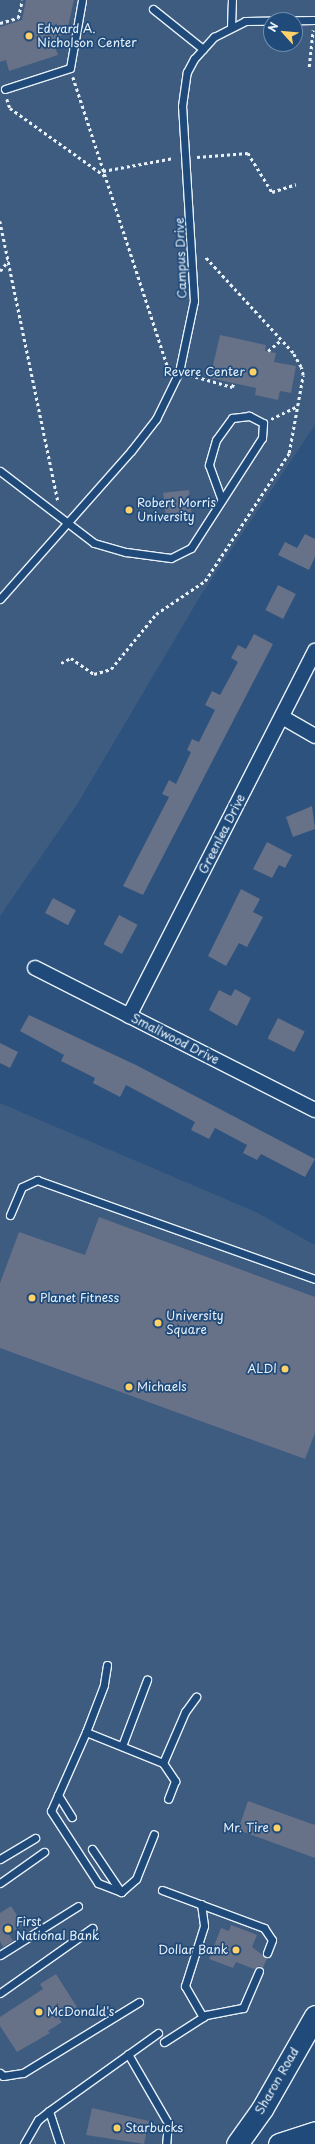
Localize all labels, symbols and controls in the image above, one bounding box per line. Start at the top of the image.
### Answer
north arrow [263,12,303,52]
text: N [263,19,282,35]
place label: Edward A. Nicholson Center [37,22,136,50]
marker: Edward A. Nicholson Center [24,31,34,41]
street label: Campus Drive [172,217,190,299]
place label: Revere Center [163,365,245,379]
marker: Revere Center [248,367,258,377]
place label: Robert Morris University [137,496,216,524]
marker: Robert Morris University [124,505,134,515]
street label: Greenlea Drive [196,791,248,877]
street label: Smallwood Drive [128,1011,222,1067]
place label: Planet Fitness [40,1291,120,1305]
marker: Planet Fitness [27,1293,37,1303]
place label: University Square [166,1309,224,1337]
marker: University Square [153,1318,163,1328]
place label: ALDI [247,1362,277,1376]
marker: ALDI [280,1364,290,1374]
place label: Michaels [137,1380,187,1394]
marker: Michaels [124,1382,134,1392]
place label: Mr. Tire [223,1821,269,1835]
marker: Mr. Tire [272,1823,282,1833]
place label: First National Bank [16,1915,99,1943]
marker: First National Bank [3,1924,13,1934]
place label: Dollar Bank [158,1943,228,1957]
marker: Dollar Bank [231,1945,241,1955]
place label: McDonald's [47,2005,114,2019]
marker: McDonald's [34,2007,44,2017]
street label: Sharon Road [252,2045,302,2117]
place label: Starbucks [125,2121,183,2135]
marker: Starbucks [112,2123,122,2133]

